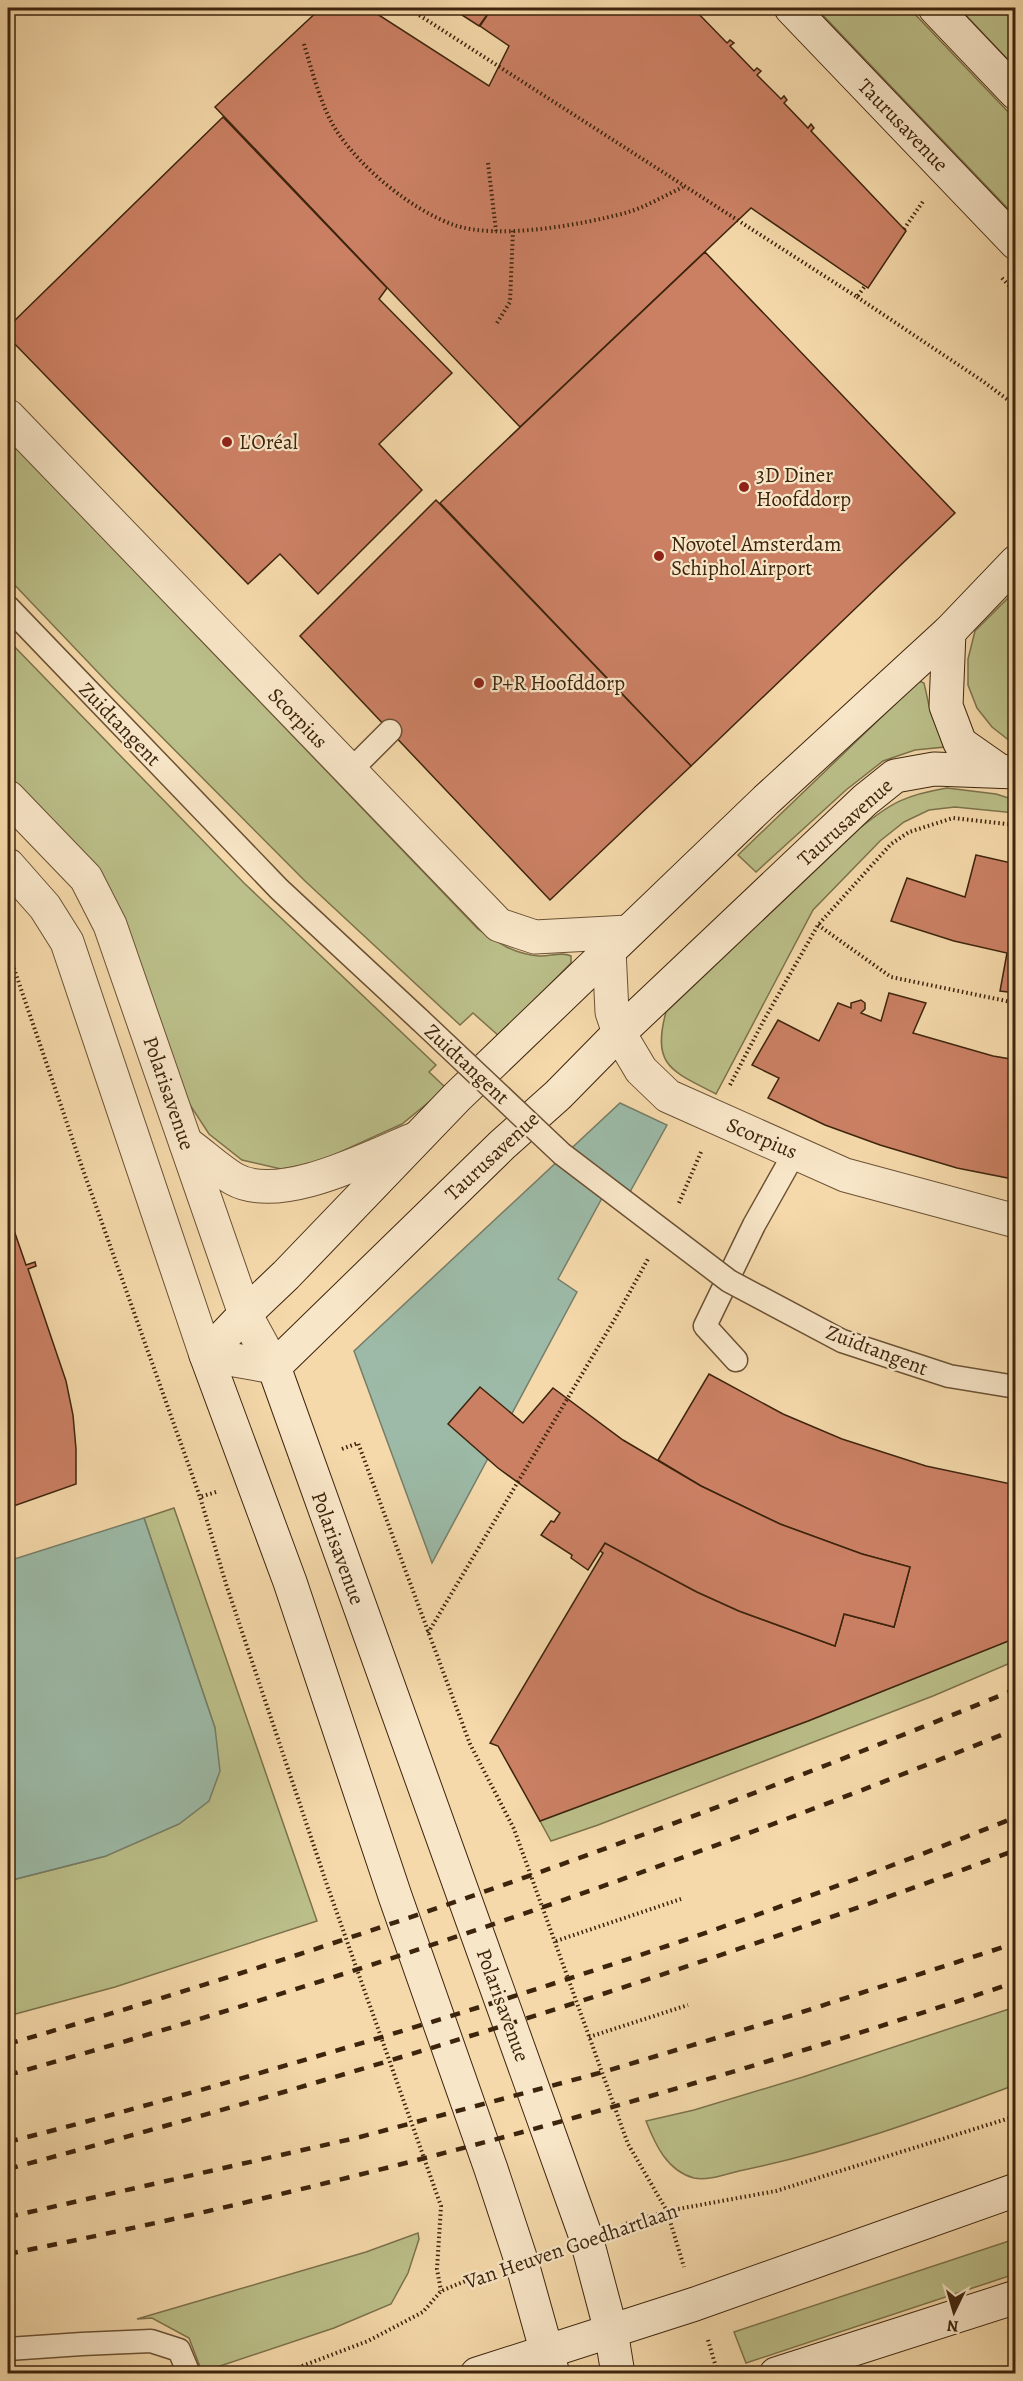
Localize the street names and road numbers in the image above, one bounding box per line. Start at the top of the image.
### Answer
street label: Taurusavenue [851,72,955,178]
street label: Zuidtangent [73,676,167,772]
street label: Scorpius [262,681,334,755]
street label: Taurusavenue [791,772,899,872]
street label: Zuidtangent [418,1017,516,1111]
street label: Polarisavenue [136,1032,202,1154]
street label: Taurusavenue [439,1105,545,1207]
street label: Scorpius [722,1111,802,1165]
street label: Zuidtangent [822,1318,932,1382]
street label: Polarisavenue [305,1488,371,1608]
street label: Polarisavenue [470,1945,536,2065]
street label: Van Heuven Goedhartlaan [460,2196,681,2296]

